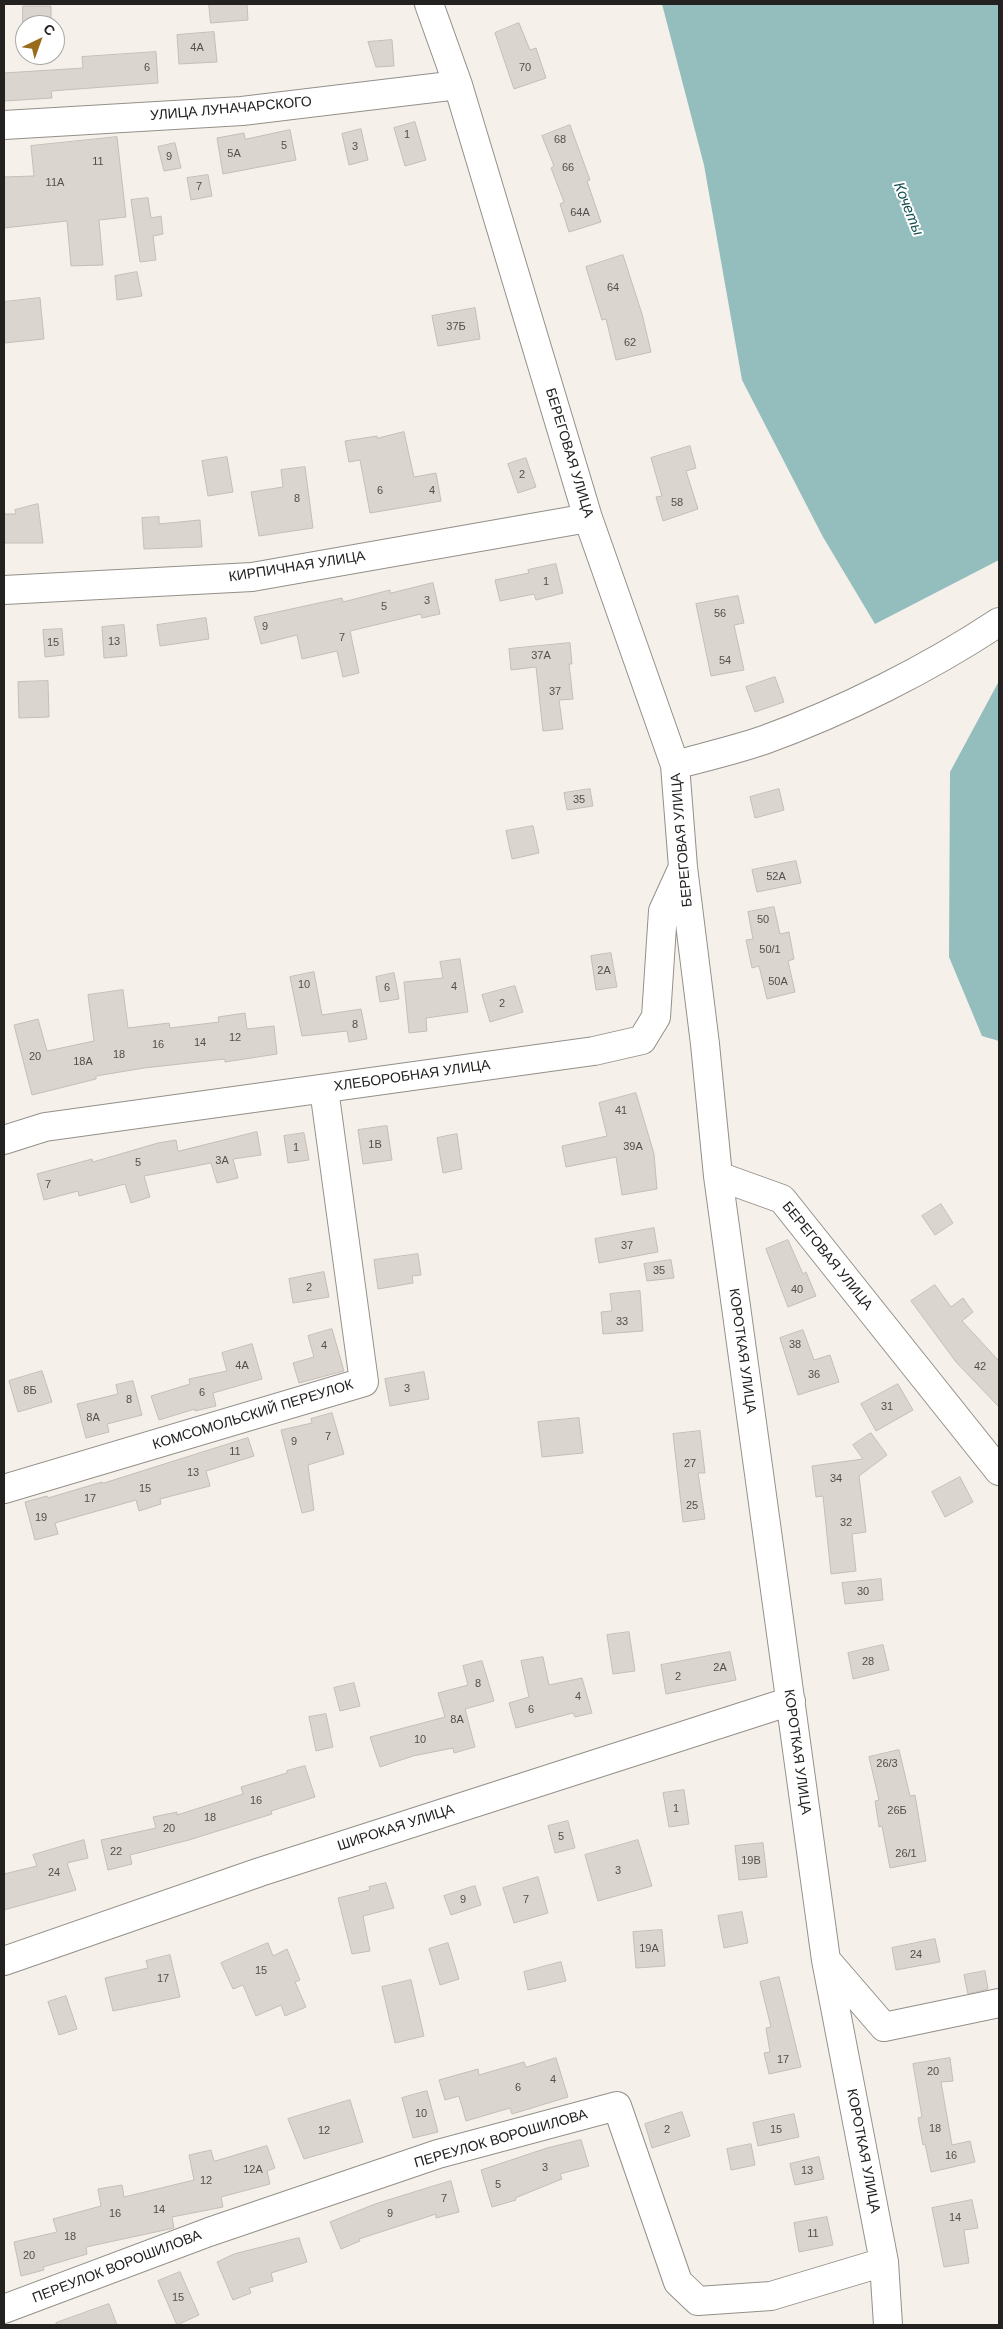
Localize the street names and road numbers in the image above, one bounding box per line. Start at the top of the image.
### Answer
street label: УЛИЦА ЛУНАЧАРСКОГО [149,94,313,124]
street label: БЕРЕГОВАЯ УЛИЦА [541,386,597,520]
street label: КИРПИЧНАЯ УЛИЦА [228,548,366,586]
street label: БЕРЕГОВАЯ УЛИЦА [668,772,696,908]
street label: ХЛЕБОРОБНАЯ УЛИЦА [333,1057,491,1095]
street label: БЕРЕГОВАЯ УЛИЦА [778,1198,876,1314]
street label: КОРОТКАЯ УЛИЦА [725,1287,759,1415]
street label: КОМСОМОЛЬСКИЙ ПЕРЕУЛОК [151,1376,355,1454]
street label: КОРОТКАЯ УЛИЦА [780,1688,814,1816]
street label: ШИРОКАЯ УЛИЦА [336,1801,456,1855]
street label: КОРОТКАЯ УЛИЦА [843,2087,883,2215]
street label: ПЕРЕУЛОК ВОРОШИЛОВА [412,2106,590,2172]
street label: ПЕРЕУЛОК ВОРОШИЛОВА [30,2227,204,2307]

